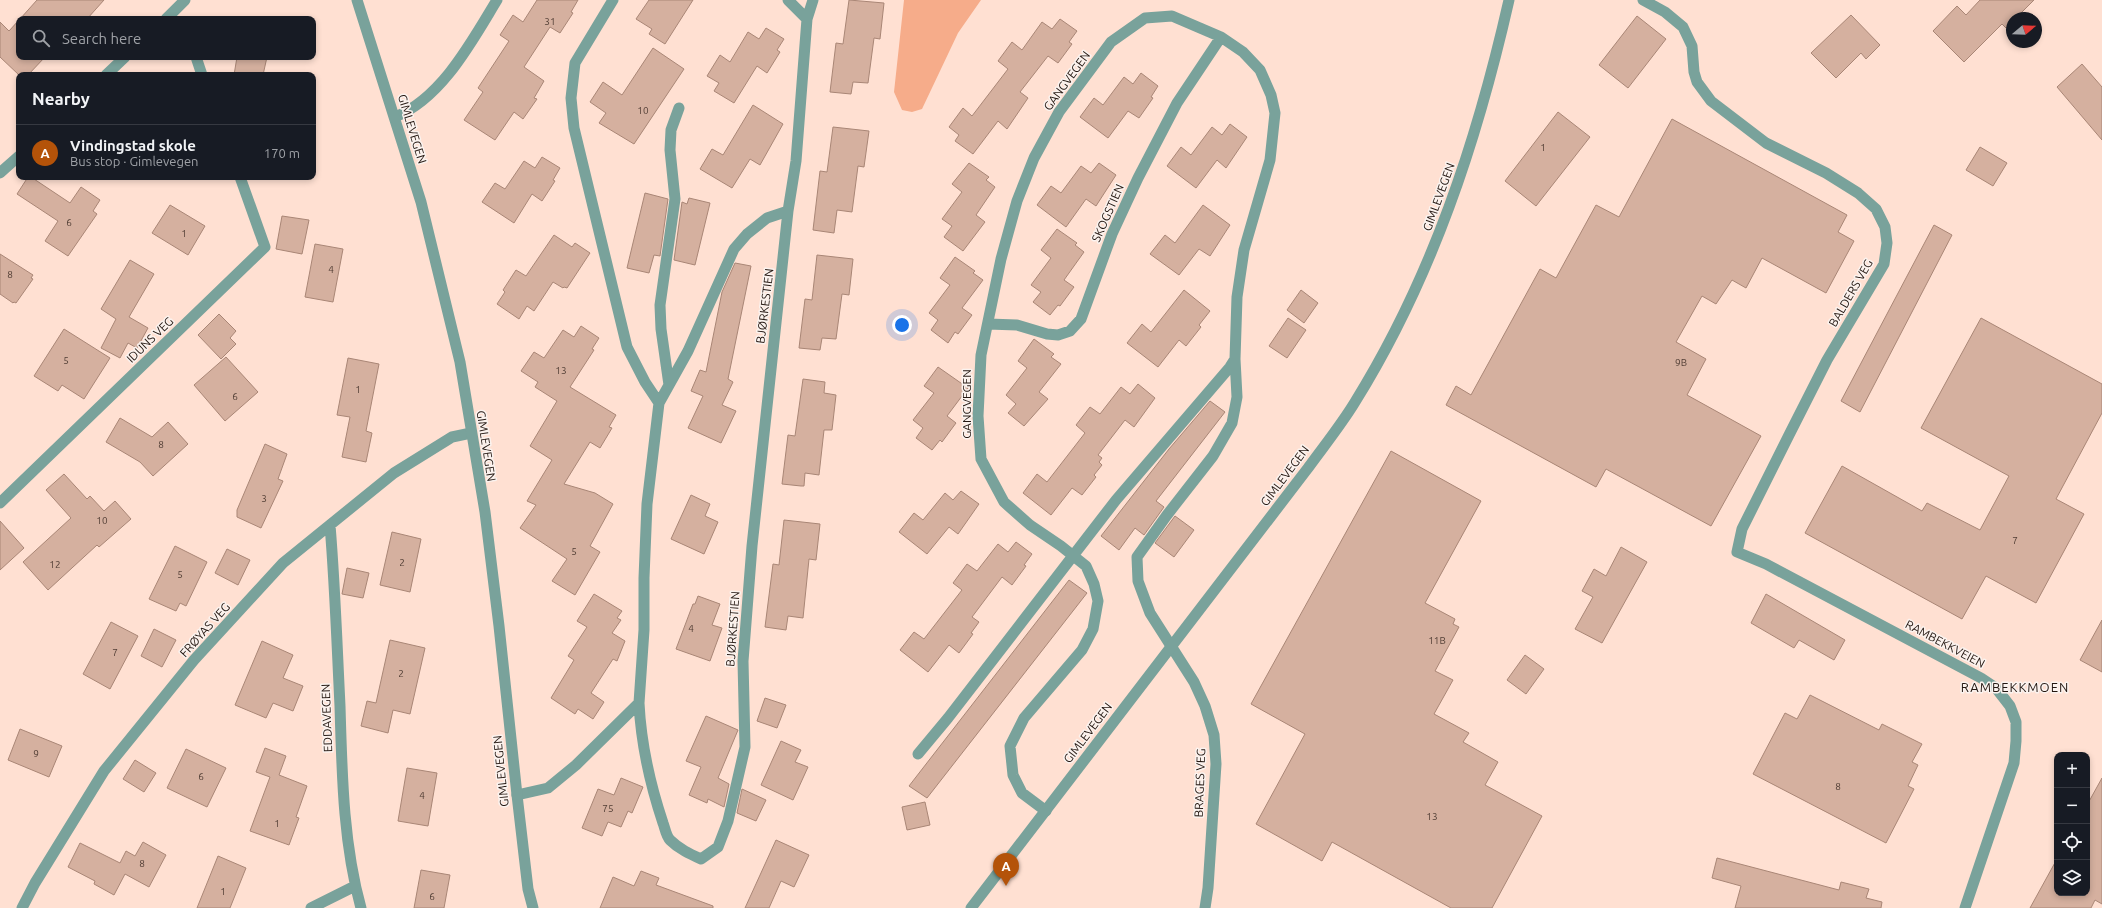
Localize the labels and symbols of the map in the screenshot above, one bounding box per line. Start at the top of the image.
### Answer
north arrow [2006,12,2042,48]
house number: 31 [544,16,556,27]
street label: GANGVEGEN [1041,49,1092,113]
street label: GIMLEVEGEN [396,93,429,165]
house number: 10 [637,105,649,116]
house number: 1 [1540,142,1546,153]
street label: GIMLEVEGEN [1420,161,1457,233]
street label: SKOGSTIEN [1089,182,1126,244]
house number: 6 [66,217,72,228]
house number: 1 [181,228,187,239]
street label: BALDERS VEG [1826,257,1875,329]
house number: 4 [328,264,334,275]
street label: BJØRKESTIEN [753,268,776,344]
house number: 8 [7,269,13,280]
street label: IDUNS VEG [124,314,176,365]
your location [892,315,912,335]
house number: 5 [63,355,69,366]
house number: 9B [1675,357,1687,368]
house number: 13 [555,365,567,376]
street label: GANGVEGEN [960,369,973,439]
house number: 1 [355,384,361,395]
house number: 6 [232,391,238,402]
street label: GIMLEVEGEN [474,409,499,482]
house number: 8 [158,439,164,450]
street label: GIMLEVEGEN [1258,443,1311,508]
house number: 3 [261,493,267,504]
house number: 10 [96,515,108,526]
house number: 7 [2012,535,2018,546]
house number: 5 [571,546,577,557]
house number: 2 [399,557,405,568]
house number: 12 [49,559,61,570]
house number: 5 [177,569,183,580]
street label: BJØRKESTIEN [723,591,742,667]
street label: FRØYAS VEG [177,600,232,659]
street label: RAMBEKKVEIEN [1903,617,1987,670]
house number: 4 [688,623,694,634]
house number: 11B [1428,635,1446,646]
house number: 7 [112,647,118,658]
house number: 2 [398,668,404,679]
district label: RAMBEKKMOEN [1961,680,2069,694]
street label: EDDAVEGEN [319,684,334,752]
street label: GIMLEVEGEN [1061,700,1114,765]
street label: GIMLEVEGEN [490,735,511,807]
house number: 9 [33,748,39,759]
street label: BRAGES VEG [1192,748,1207,818]
house number: 6 [198,771,204,782]
house number: 8 [1835,781,1841,792]
house number: 4 [419,790,425,801]
house number: 75 [602,803,614,814]
house number: 13 [1426,811,1438,822]
house number: 1 [274,818,280,829]
pin: A [993,853,1019,886]
house number: 8 [139,858,145,869]
house number: 1 [220,886,226,897]
house number: 6 [429,891,435,902]

